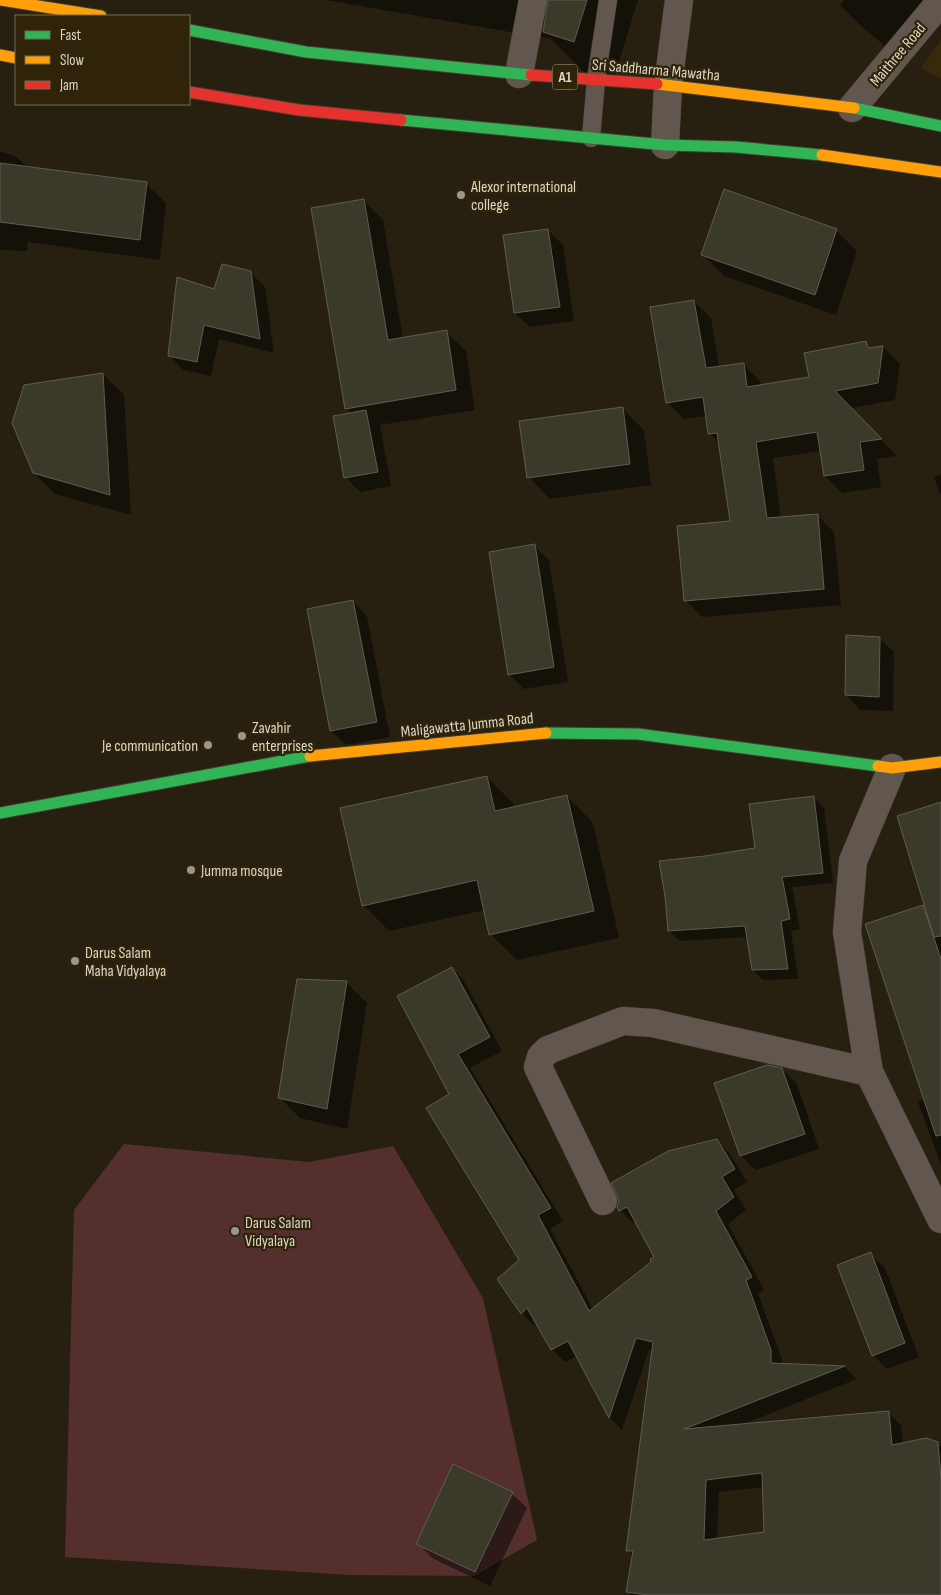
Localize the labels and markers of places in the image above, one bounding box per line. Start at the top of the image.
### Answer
place label: Alexor international college [470,178,576,215]
marker: Alexor international college [455,189,467,201]
place label: Zavahir enterprises [252,719,314,756]
marker: Zavahir enterprises [236,730,248,742]
place label: Je communication [101,737,198,756]
marker: Je communication [202,739,214,751]
place label: Jumma mosque [200,862,283,881]
marker: Jumma mosque [185,864,197,876]
place label: Darus Salam Maha Vidyalaya [85,944,166,981]
marker: Darus Salam Maha Vidyalaya [69,955,81,967]
place label: Darus Salam Vidyalaya [245,1214,311,1251]
marker: Darus Salam Vidyalaya [229,1225,241,1237]

